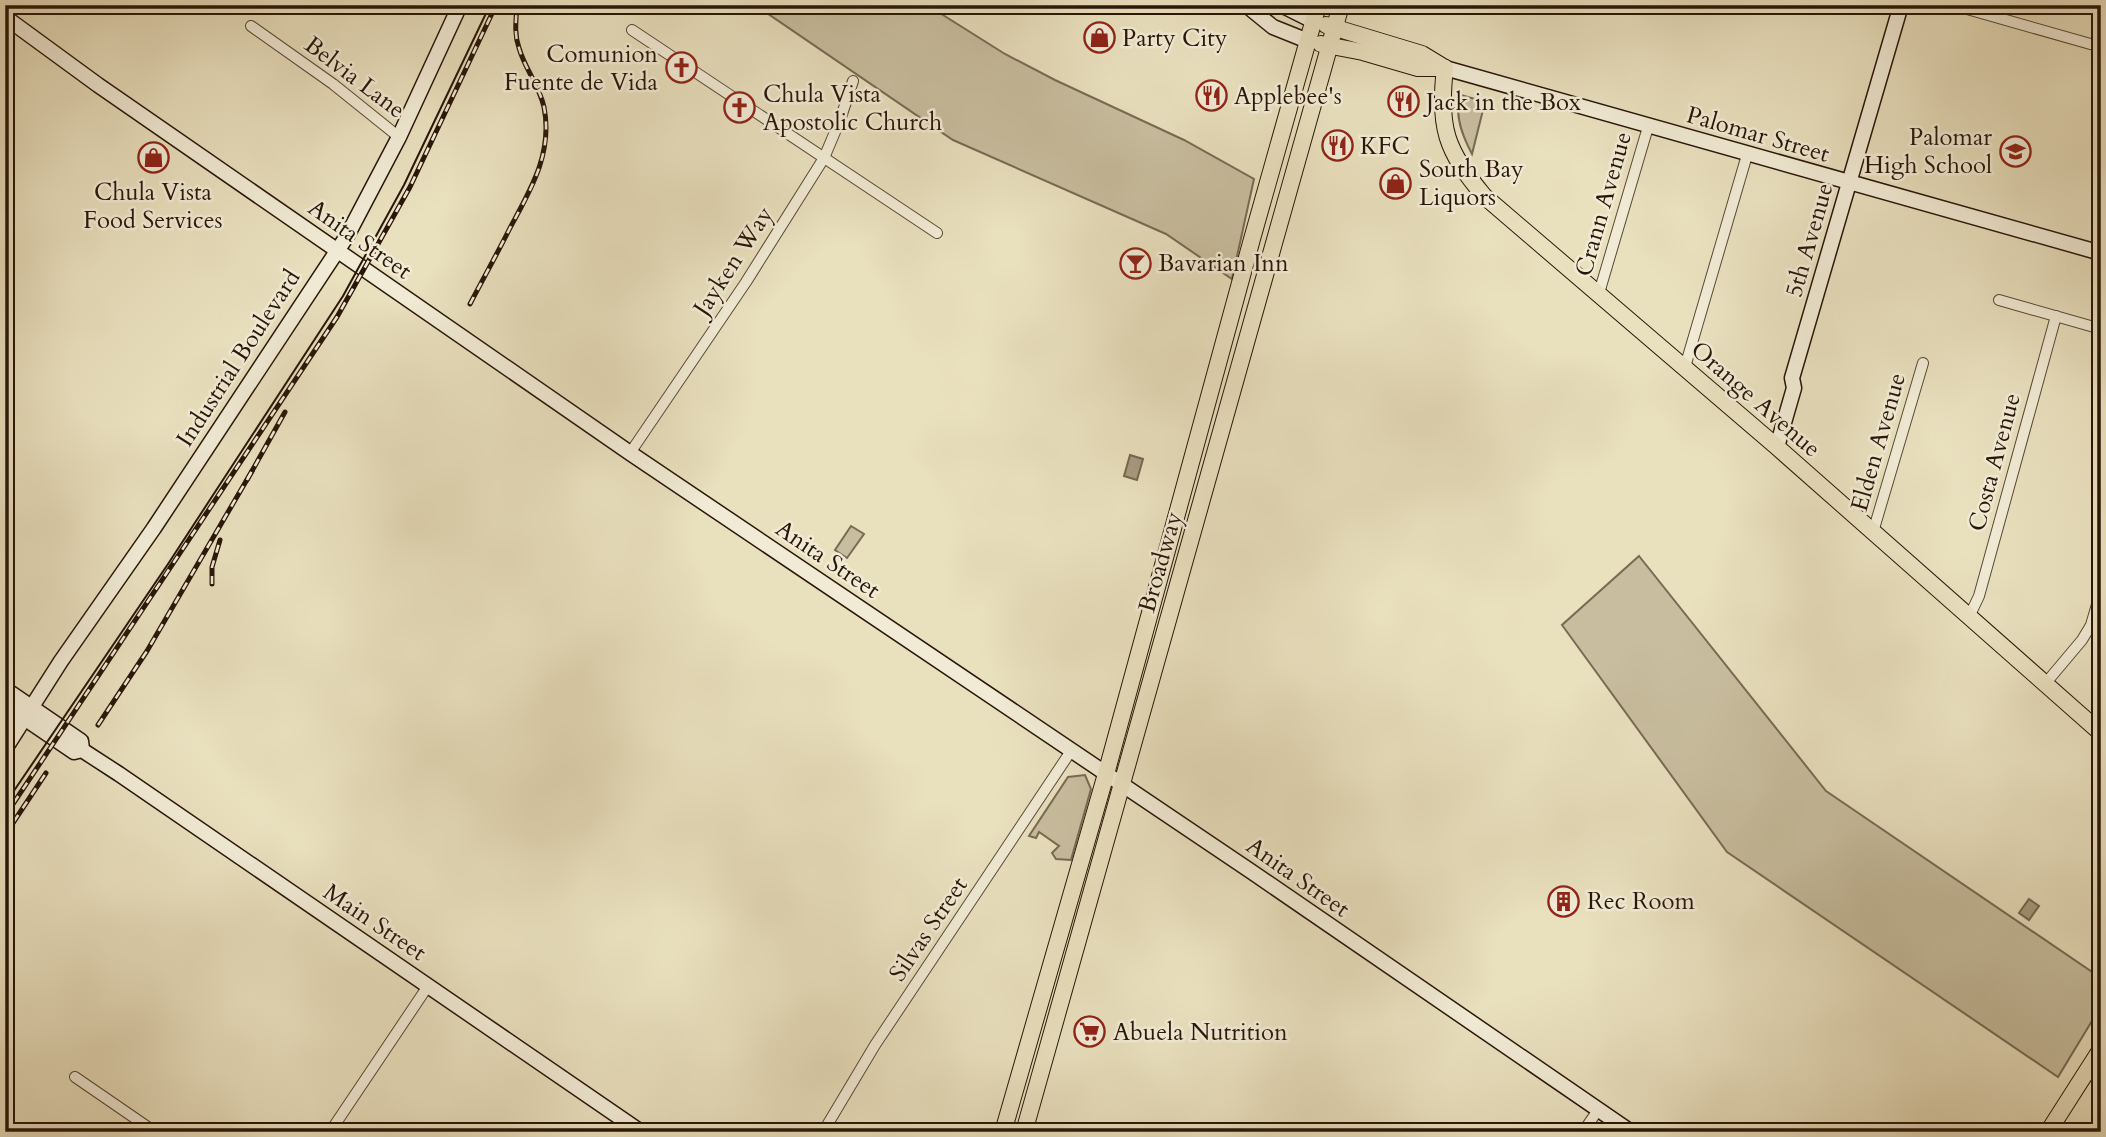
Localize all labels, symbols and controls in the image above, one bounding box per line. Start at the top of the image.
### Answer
shop icon: Party City [1082,21,1116,55]
place label: Party City [1122,22,1228,55]
street label: Belvia Lane [297,29,412,126]
place label: Comunion Fuente de Vida [504,38,659,99]
church icon: Comunion Fuente de Vida [664,51,698,85]
place label: Chula Vista Apostolic Church [763,78,942,139]
restaurant icon: Applebee's [1194,79,1228,113]
place label: Applebee's [1234,80,1342,113]
restaurant icon: Jack in the Box [1386,85,1420,119]
place label: Jack in the Box [1423,86,1581,119]
church icon: Chula Vista Apostolic Church [723,91,757,125]
street label: Palomar Street [1683,98,1834,171]
place label: Palomar High School [1864,121,1992,182]
street label: Crann Avenue [1567,128,1640,280]
restaurant icon: KFC [1320,129,1354,163]
place label: KFC [1360,130,1410,163]
school or university icon: Palomar High School [1998,134,2032,168]
shop icon: Chula Vista Food Services [136,141,170,175]
place label: South Bay Liquors [1419,153,1524,214]
shop icon: South Bay Liquors [1379,166,1413,200]
place label: Chula Vista Food Services [83,176,223,237]
street label: 5th Avenue [1777,179,1842,301]
street label: Anita Street [301,192,419,287]
street label: Jayken Way [684,200,781,325]
bar icon: Bavarian Inn [1118,246,1152,280]
place label: Bavarian Inn [1158,247,1289,280]
street label: Industrial Boulevard [169,263,308,453]
street label: Orange Avenue [1684,334,1828,465]
street label: Elden Avenue [1843,369,1914,515]
street label: Costa Avenue [1960,389,2029,535]
street label: Broadway [1130,508,1191,616]
street label: Anita Street [769,512,887,607]
street label: Anita Street [1239,830,1357,925]
street label: Silvas Street [881,870,976,988]
street label: Main Street [317,876,433,969]
building icon: Rec Room [1547,884,1581,918]
place label: Rec Room [1587,885,1695,918]
supermarket icon: Abuela Nutrition [1073,1015,1107,1049]
place label: Abuela Nutrition [1113,1016,1288,1049]

